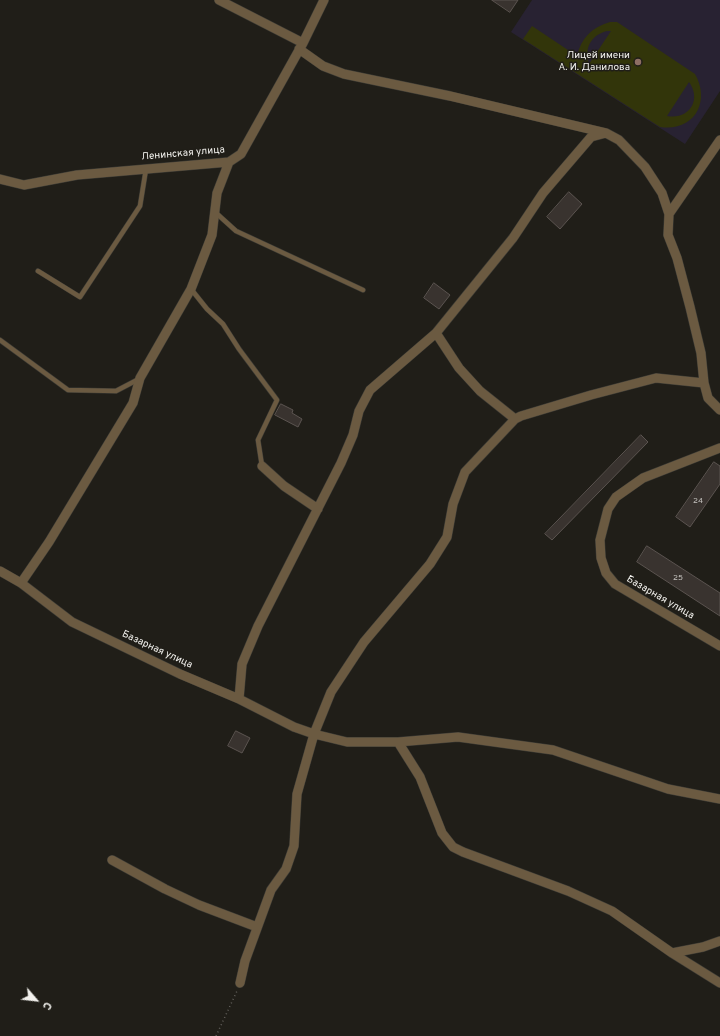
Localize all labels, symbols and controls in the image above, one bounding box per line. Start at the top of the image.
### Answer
place label: Лицей имени А. И. Данилова [558,50,630,74]
marker: Лицей имени А. И. Данилова [633,57,643,67]
street label: Ленинская улица [141,144,225,164]
house number: 24 [693,496,703,506]
house number: 25 [673,573,683,583]
street label: Базарная улица [624,574,696,622]
street label: Базарная улица [120,628,194,672]
north arrow [16,980,56,1020]
text: С [39,999,54,1012]

